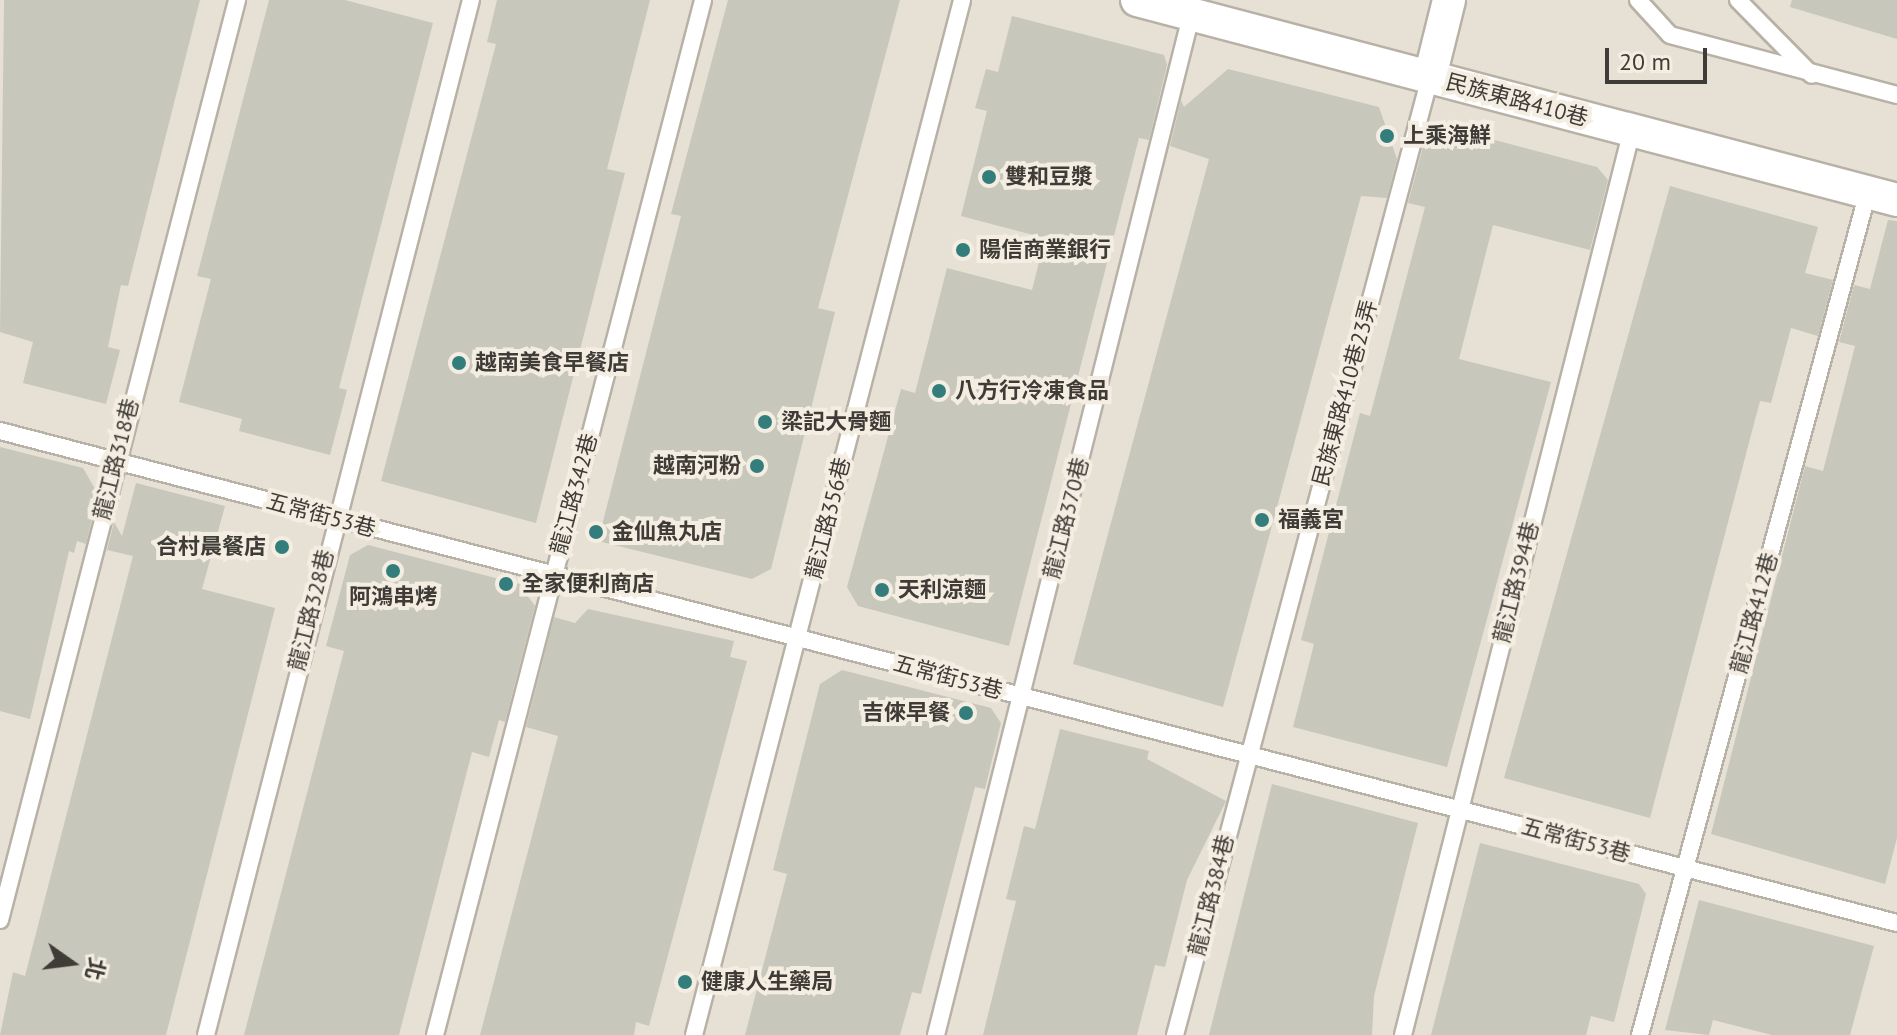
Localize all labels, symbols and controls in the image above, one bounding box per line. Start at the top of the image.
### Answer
scale bar [1609,32,1711,82]
text: 20 m [1619,46,1671,77]
street label: 民族東路410巷 [1443,68,1591,132]
place label: 上乘海鮮 [1403,123,1491,149]
marker: 上乘海鮮 [1378,127,1396,145]
place label: 雙和豆漿 [1005,164,1093,190]
marker: 雙和豆漿 [980,168,998,186]
place label: 陽信商業銀行 [979,237,1111,263]
marker: 陽信商業銀行 [954,241,972,259]
street label: 民族東路410巷23弄 [1307,297,1383,489]
place label: 越南美食早餐店 [475,350,629,376]
marker: 越南美食早餐店 [450,354,468,372]
place label: 八方行冷凍食品 [955,378,1109,404]
marker: 八方行冷凍食品 [930,382,948,400]
street label: 龍江路318巷 [88,396,144,522]
place label: 梁記大骨麵 [781,409,891,435]
marker: 梁記大骨麵 [756,413,774,431]
street label: 龍江路342巷 [545,431,603,557]
place label: 越南河粉 [653,453,741,479]
street label: 龍江路356巷 [800,455,856,581]
street label: 龍江路370巷 [1038,455,1094,581]
marker: 越南河粉 [748,457,766,475]
street label: 五常街53巷 [264,488,378,542]
place label: 福義宮 [1278,507,1344,533]
marker: 福義宮 [1253,511,1271,529]
place label: 金仙魚丸店 [612,519,722,545]
street label: 龍江路394巷 [1488,519,1544,645]
marker: 金仙魚丸店 [587,523,605,541]
place label: 合村晨餐店 [156,534,266,560]
marker: 合村晨餐店 [273,538,291,556]
street label: 龍江路328巷 [283,547,339,673]
street label: 龍江路412巷 [1725,550,1783,676]
marker: 阿鴻串烤 [384,562,402,580]
place label: 全家便利商店 [522,571,654,597]
marker: 全家便利商店 [497,575,515,593]
place label: 天利涼麵 [898,577,986,603]
marker: 天利涼麵 [873,581,891,599]
place label: 阿鴻串烤 [349,584,437,610]
street label: 五常街53巷 [891,650,1005,704]
place label: 吉倈早餐 [862,700,950,726]
marker: 吉倈早餐 [957,704,975,722]
street label: 五常街53巷 [1519,813,1633,867]
street label: 龍江路384巷 [1183,832,1239,958]
north arrow [32,923,112,1003]
text: 北 [79,955,112,983]
place label: 健康人生藥局 [701,969,833,995]
marker: 健康人生藥局 [676,973,694,991]

